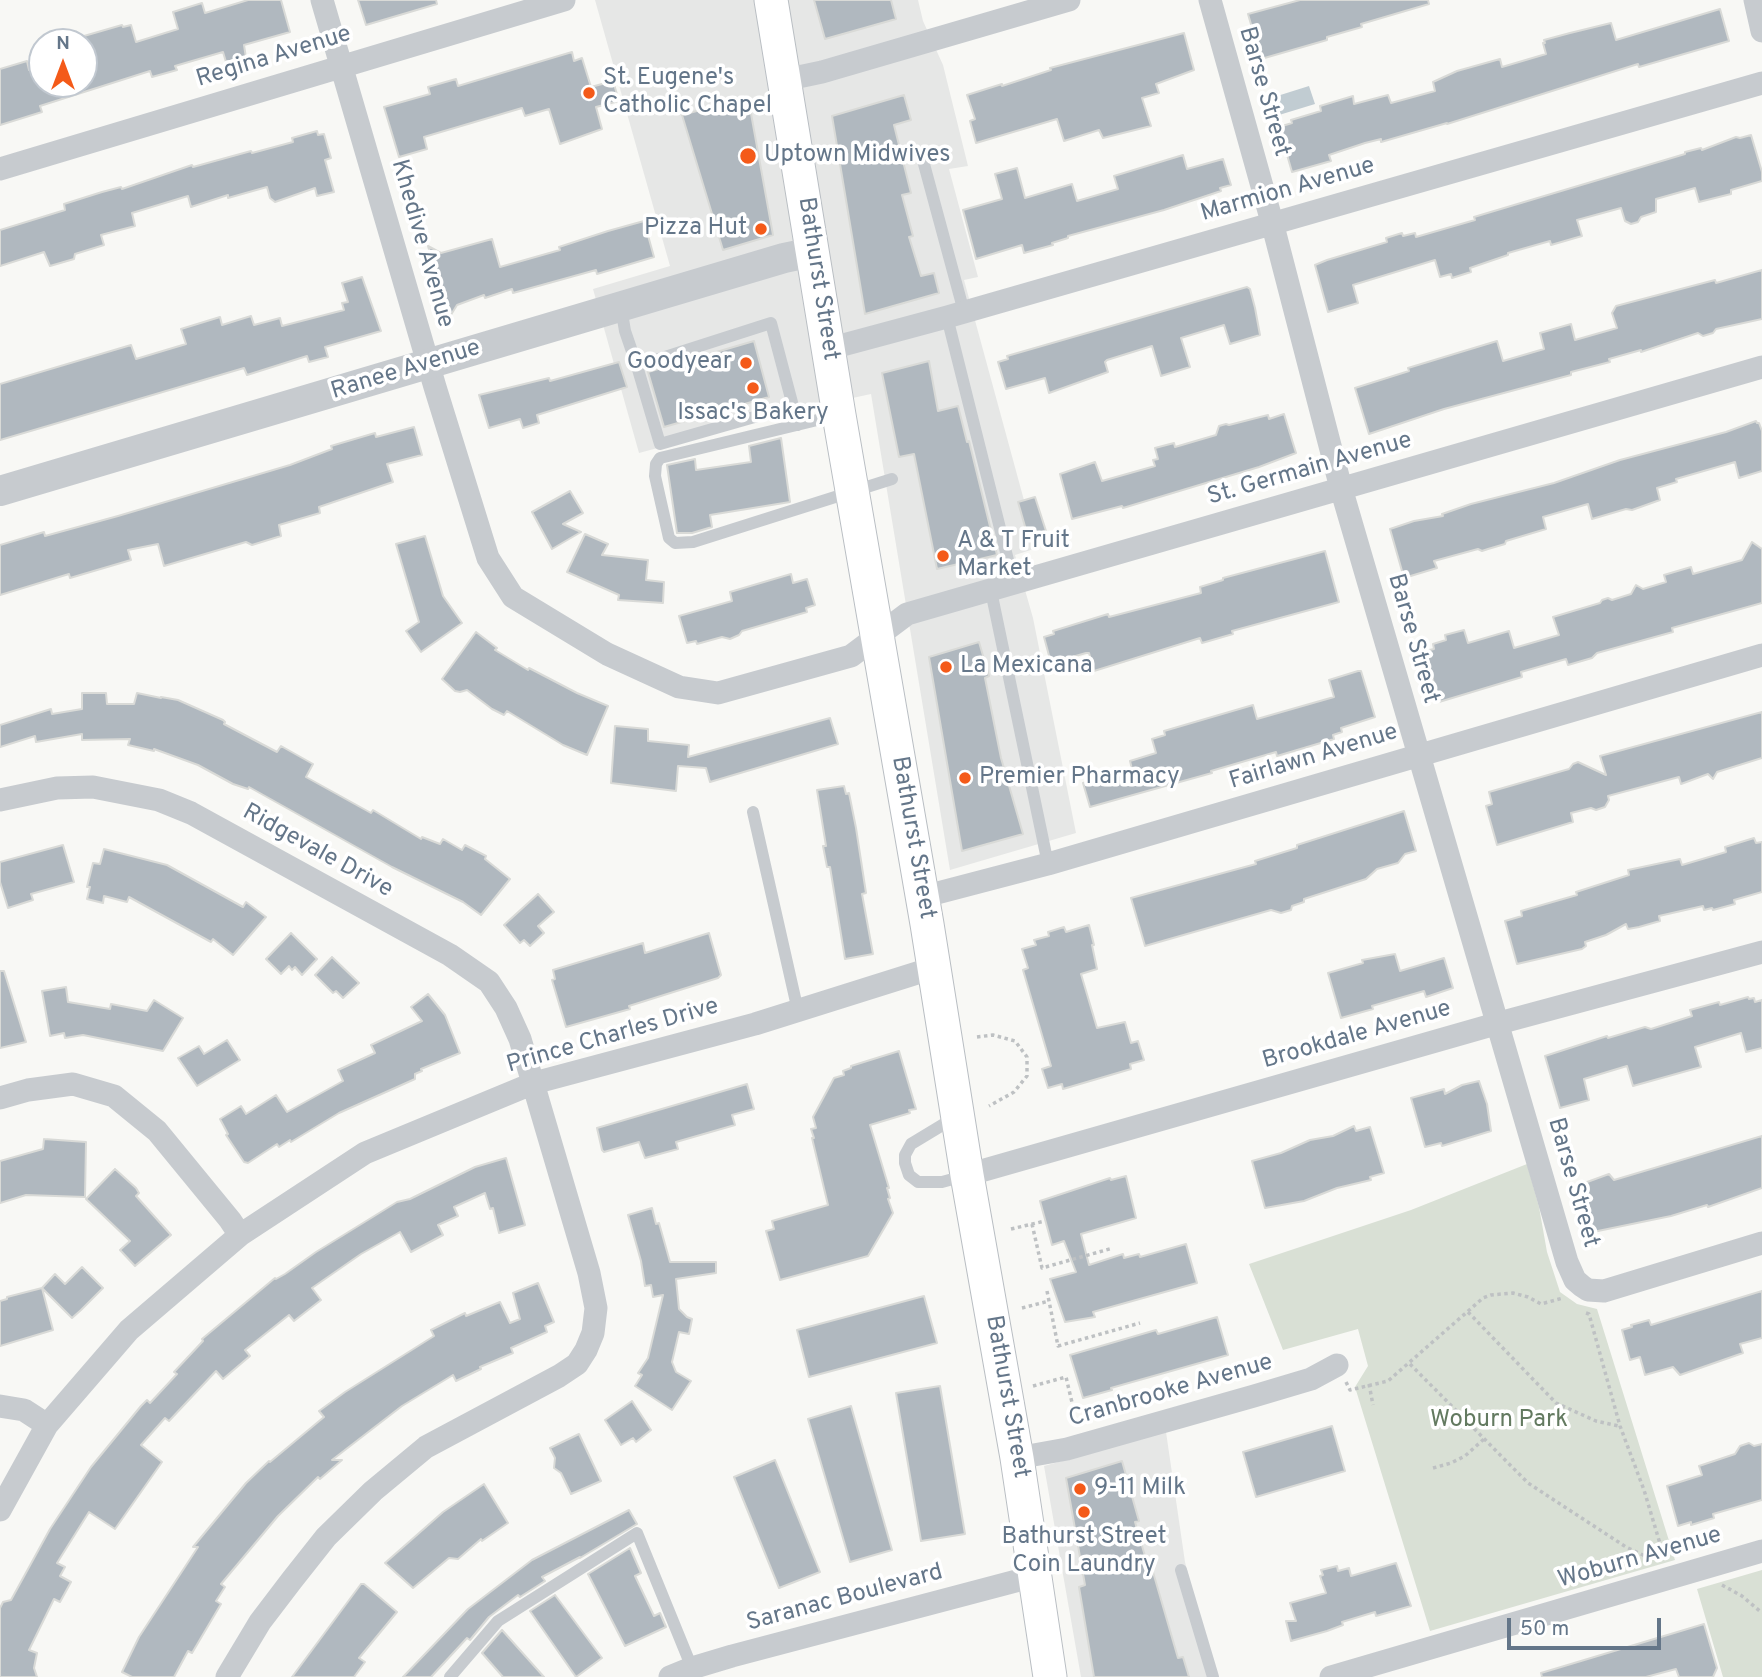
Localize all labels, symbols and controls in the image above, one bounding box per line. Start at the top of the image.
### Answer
street label: Regina Avenue [193,21,355,95]
street label: Barse Street [1231,24,1295,160]
north arrow [28,28,98,98]
text: N [56,32,70,56]
place label: St. Eugene's Catholic Chapel [603,65,772,121]
marker: St. Eugene's Catholic Chapel [581,85,597,101]
place label: Uptown Midwives [764,142,950,170]
marker: Uptown Midwives [738,146,758,166]
street label: Marmion Avenue [1198,152,1378,230]
street label: Khedive Avenue [383,157,459,331]
street label: Bathurst Street [790,195,844,363]
place label: Pizza Hut [644,215,747,243]
marker: Pizza Hut [753,221,769,237]
street label: Ranee Avenue [328,335,484,407]
place label: Goodyear [627,349,732,377]
marker: Goodyear [738,355,754,371]
marker: Issac's Bakery [745,380,761,396]
place label: Issac's Bakery [677,400,829,428]
street label: St. Germain Avenue [1205,427,1415,513]
place label: A & T Fruit Market [957,528,1070,584]
marker: A & T Fruit Market [935,548,951,564]
street label: Barse Street [1380,571,1444,707]
place label: La Mexicana [960,653,1093,681]
marker: La Mexicana [938,659,954,675]
street label: Fairlawn Avenue [1226,719,1402,797]
street label: Bathurst Street [884,754,940,922]
place label: Premier Pharmacy [979,764,1180,792]
marker: Premier Pharmacy [957,770,973,786]
street label: Ridgevale Drive [237,799,397,905]
street label: Prince Charles Drive [504,993,722,1081]
street label: Brookdale Avenue [1259,995,1455,1077]
street label: Barse Street [1540,1115,1604,1251]
street label: Bathurst Street [978,1313,1034,1481]
street label: Cranbrooke Avenue [1066,1349,1276,1435]
park label: Woburn Park [1430,1407,1568,1435]
place label: 9-11 Milk [1094,1475,1186,1503]
marker: 9-11 Milk [1072,1481,1088,1497]
marker: Bathurst Street Coin Laundry [1076,1504,1092,1520]
street label: Woburn Avenue [1555,1522,1725,1596]
place label: Bathurst Street Coin Laundry [1002,1524,1166,1580]
street label: Saranac Boulevard [744,1559,946,1639]
scale bar [1510,1604,1664,1648]
text: 50 m [1520,1616,1569,1643]

